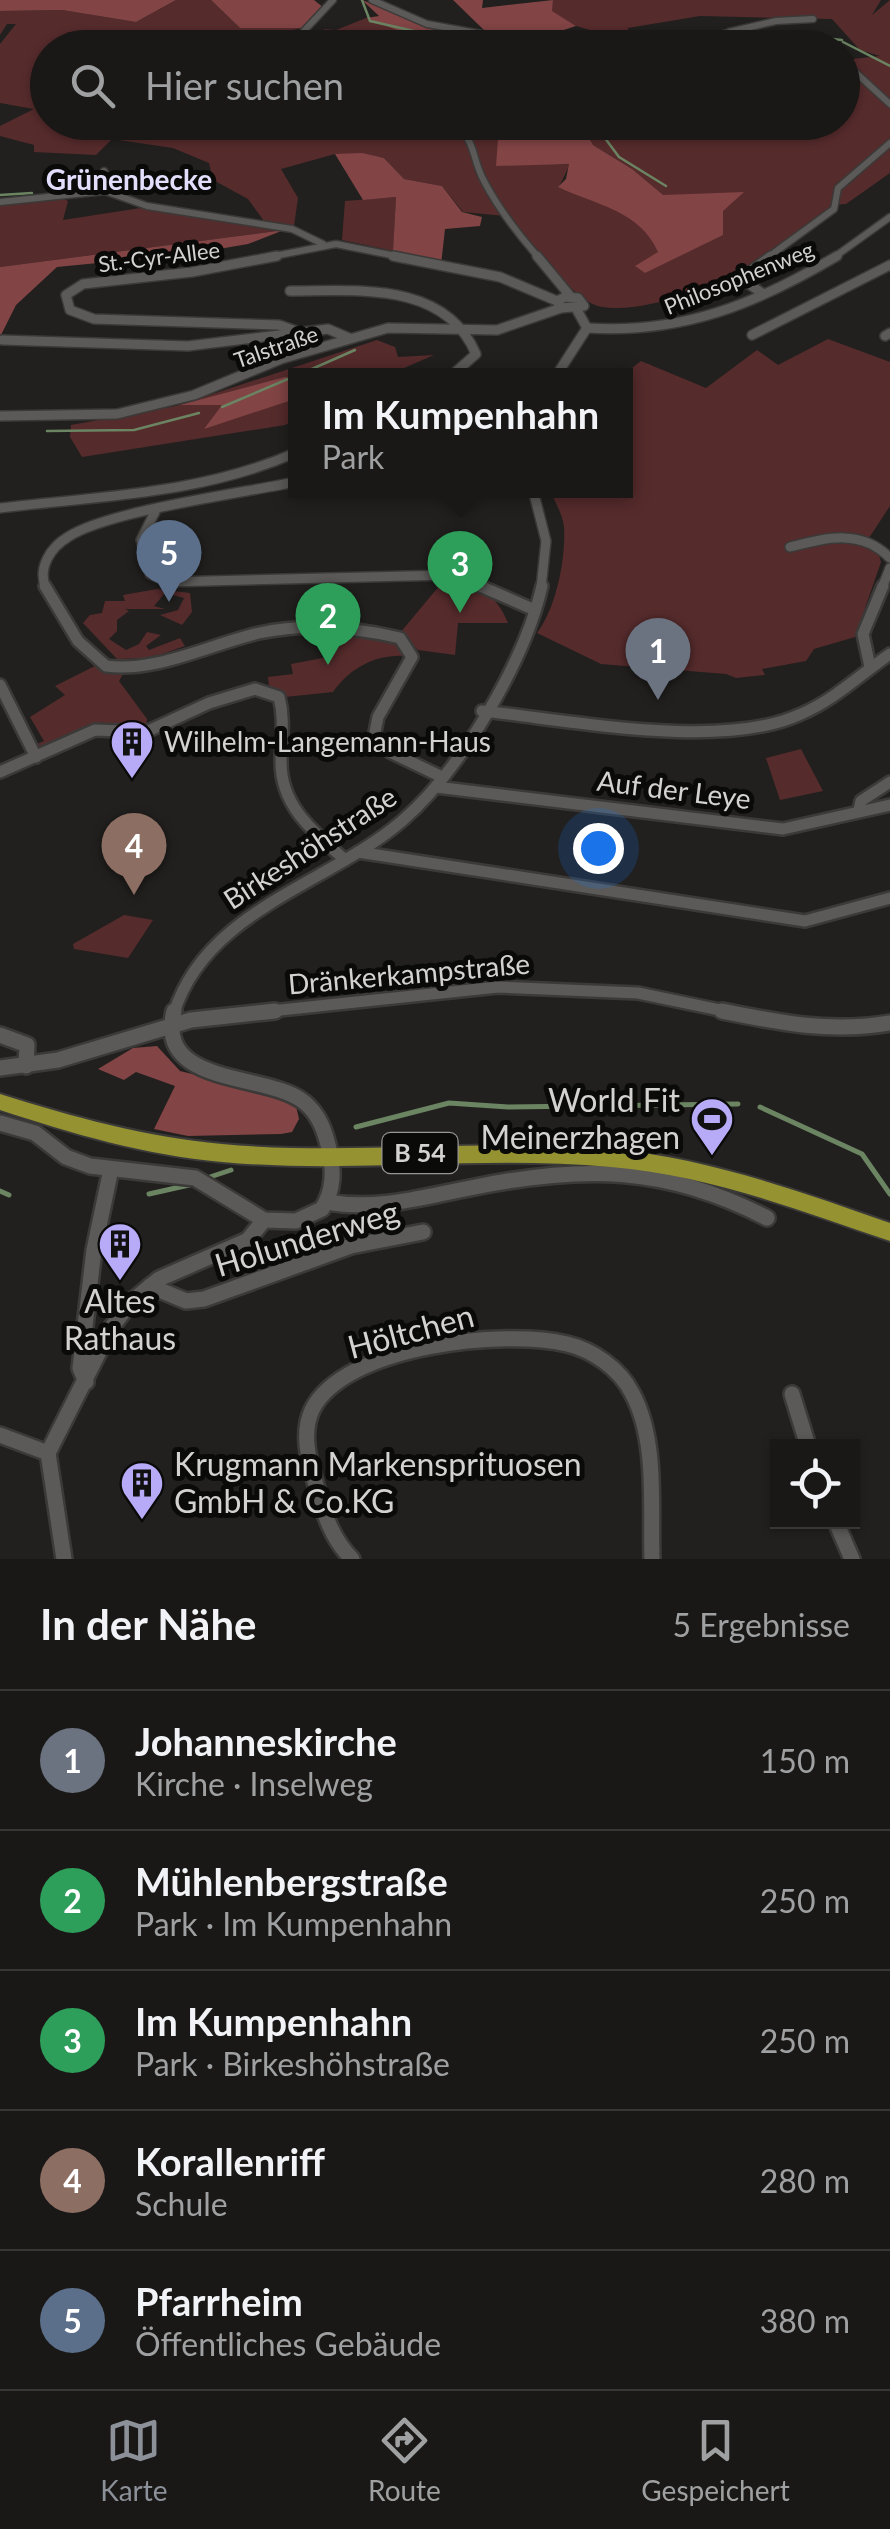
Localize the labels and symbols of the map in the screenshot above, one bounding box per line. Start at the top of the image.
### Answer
district label: Grünenbecke [46,162,212,196]
street label: Philosophenweg [660,235,818,320]
street label: St.-Cyr-Allee [96,236,221,277]
street label: Talstraße [230,320,321,373]
pin: 5 [136,520,202,602]
pin: 3 [428,530,492,613]
pin: 2 [296,582,360,665]
pin: 1 [626,618,690,700]
building icon: Wilhelm-Langemann-Haus [109,719,155,780]
place label: Wilhelm-Langemann-Haus [164,724,491,758]
street label: Auf der Leye [595,763,753,815]
street label: Birkeshöhstraße [217,779,402,916]
pin: 4 [102,812,166,895]
your location [573,823,624,874]
street label: Dränkerkampstraße [286,945,531,1001]
place label: World Fit Meinerzhagen [480,1080,681,1156]
sports icon: World Fit Meinerzhagen [689,1096,735,1157]
road number: B 54 [382,1133,458,1173]
street label: Holunderweg [210,1191,403,1284]
building icon: Altes Rathaus [97,1221,143,1282]
place label: Altes Rathaus [64,1281,176,1357]
street label: Höltchen [343,1295,478,1366]
place label: Krugmann Markensprituosen GmbH & Co.KG [174,1444,582,1520]
building icon: Krugmann Markensprituosen GmbH & Co.KG [119,1460,165,1521]

